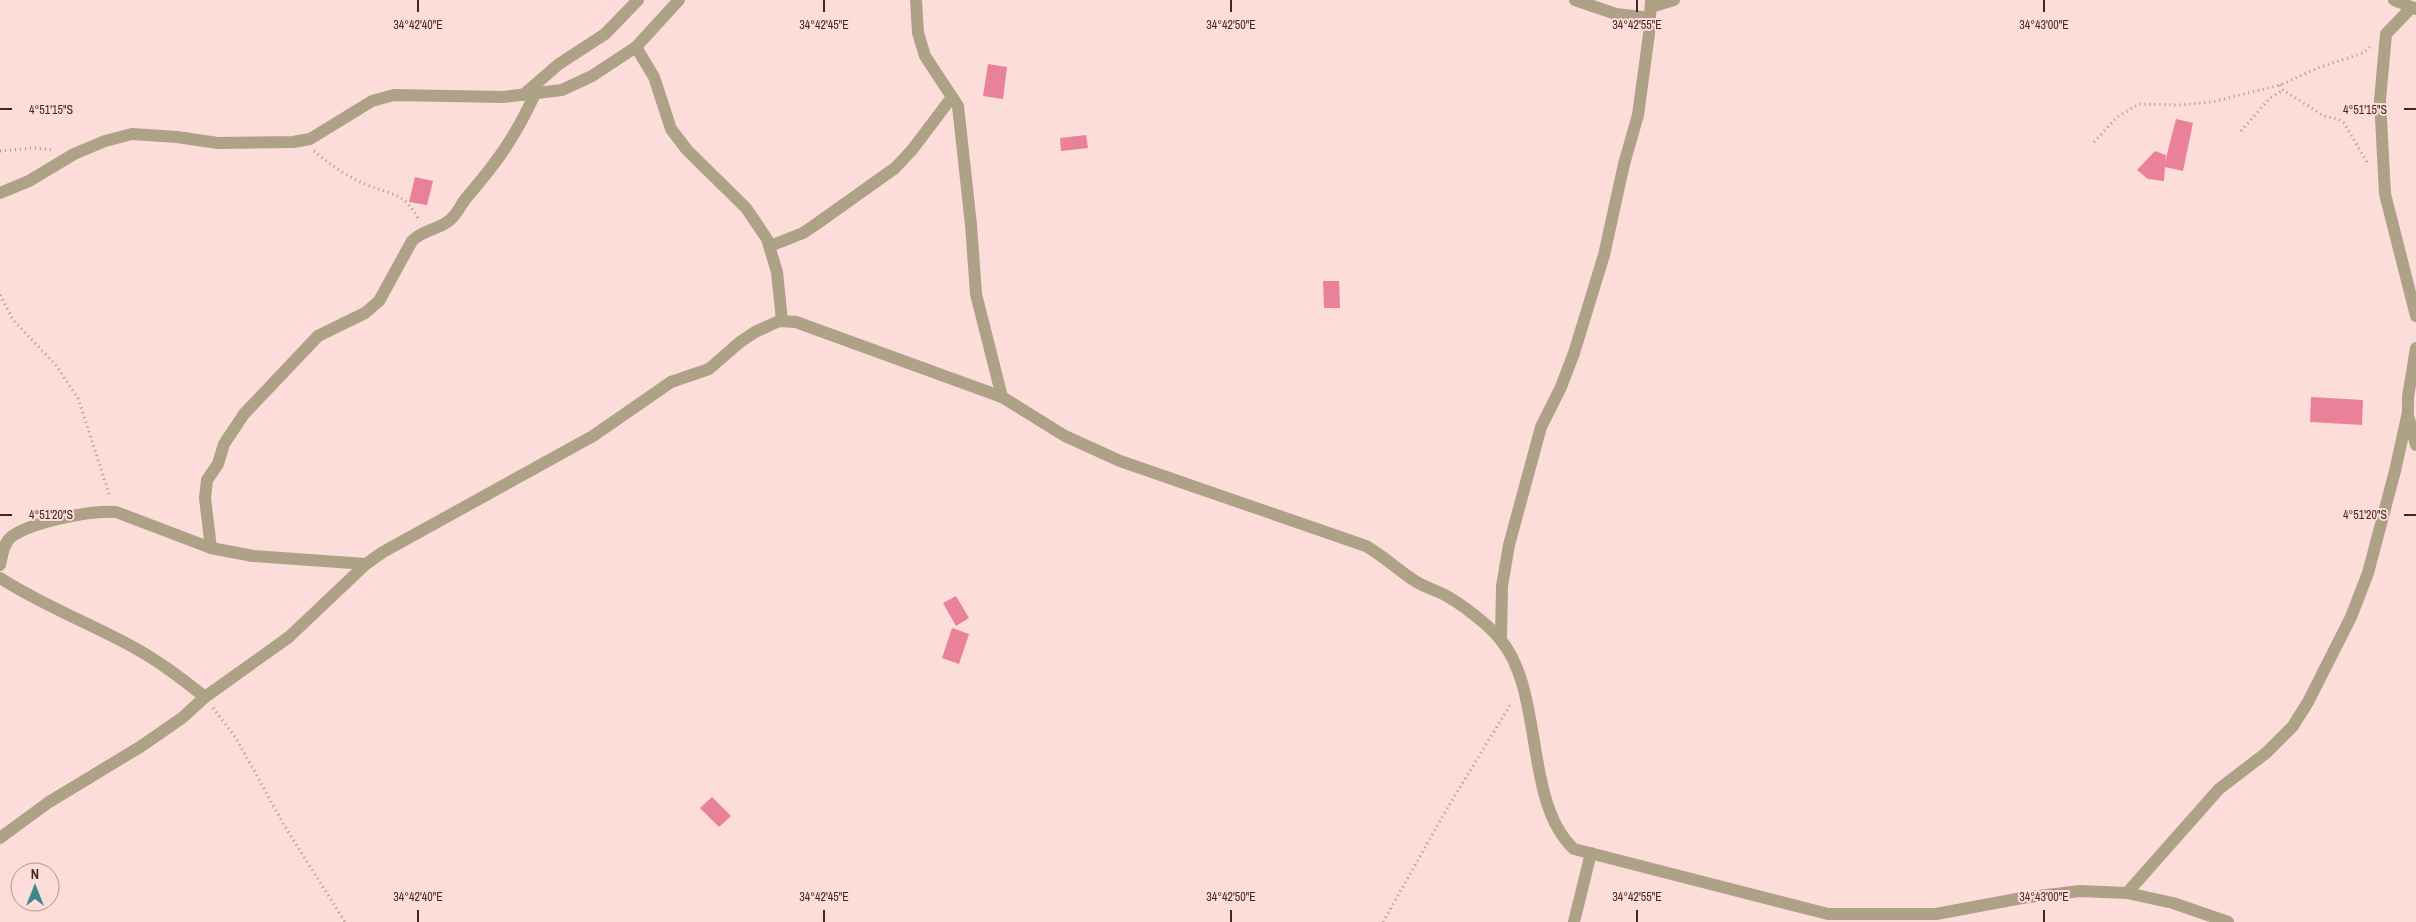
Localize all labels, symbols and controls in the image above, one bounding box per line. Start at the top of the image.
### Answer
text: 34°42'40"E [393,17,443,33]
text: 34°42'45"E [799,17,849,33]
text: 34°42'50"E [1206,17,1256,33]
text: 34°42'55"E [1612,17,1662,33]
text: 34°43'00"E [2019,17,2069,33]
text: 4°51'15"S [29,102,73,118]
text: 4°51'15"S [2343,102,2387,118]
text: 4°51'20"S [29,507,73,523]
text: 4°51'20"S [2343,507,2387,523]
north arrow [10,862,60,912]
text: N [31,865,39,883]
text: 34°42'40"E [393,889,443,905]
text: 34°42'45"E [799,889,849,905]
text: 34°42'50"E [1206,889,1256,905]
text: 34°42'55"E [1612,889,1662,905]
text: 34°43'00"E [2019,889,2069,905]

